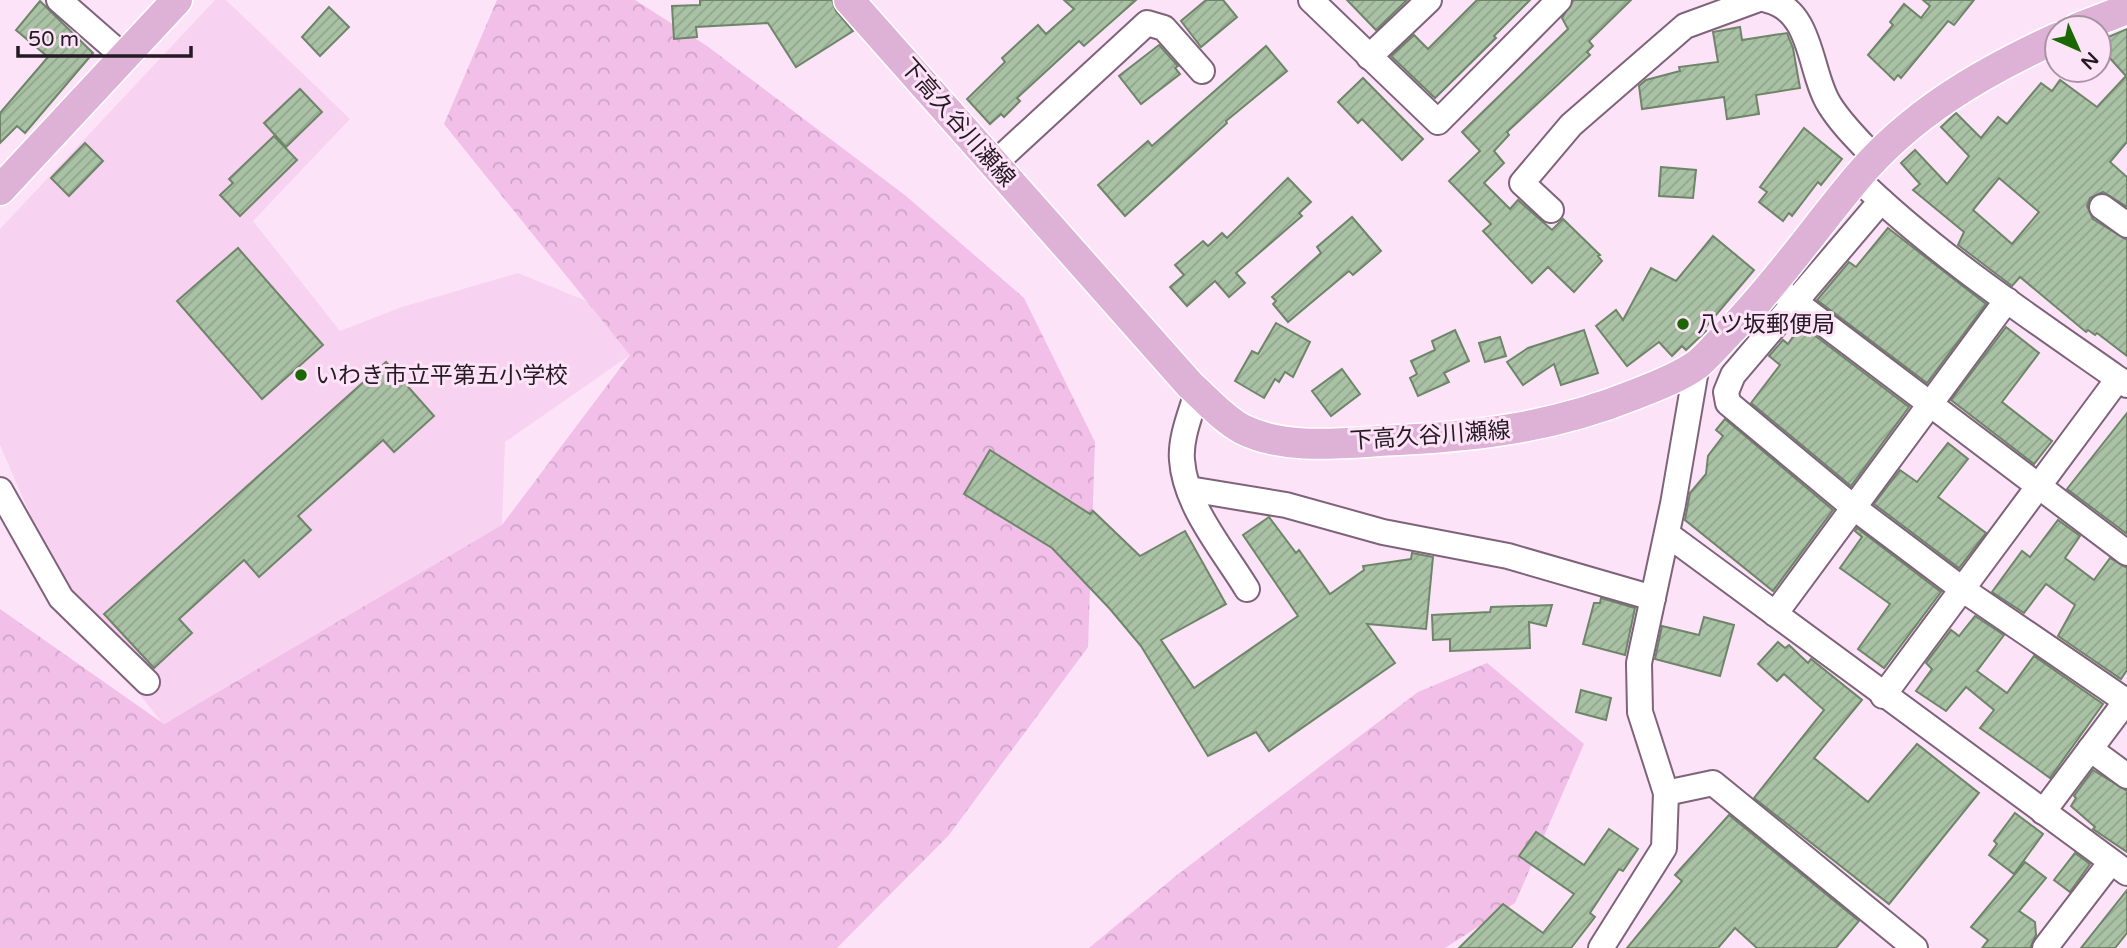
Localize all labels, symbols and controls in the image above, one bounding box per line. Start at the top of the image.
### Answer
scale bar [18,14,191,58]
north arrow [2043,14,2113,84]
text: 50 m [28,27,79,52]
text: N [2076,47,2102,73]
street label: 下高久谷川瀬線 [894,53,1021,193]
place label: 八ツ坂郵便局 [1697,311,1835,339]
marker: 八ツ坂郵便局 [1675,316,1691,332]
place label: いわき市立平第五小学校 [315,362,568,390]
marker: いわき市立平第五小学校 [293,367,309,383]
street label: 下高久谷川瀬線 [1349,416,1511,456]

